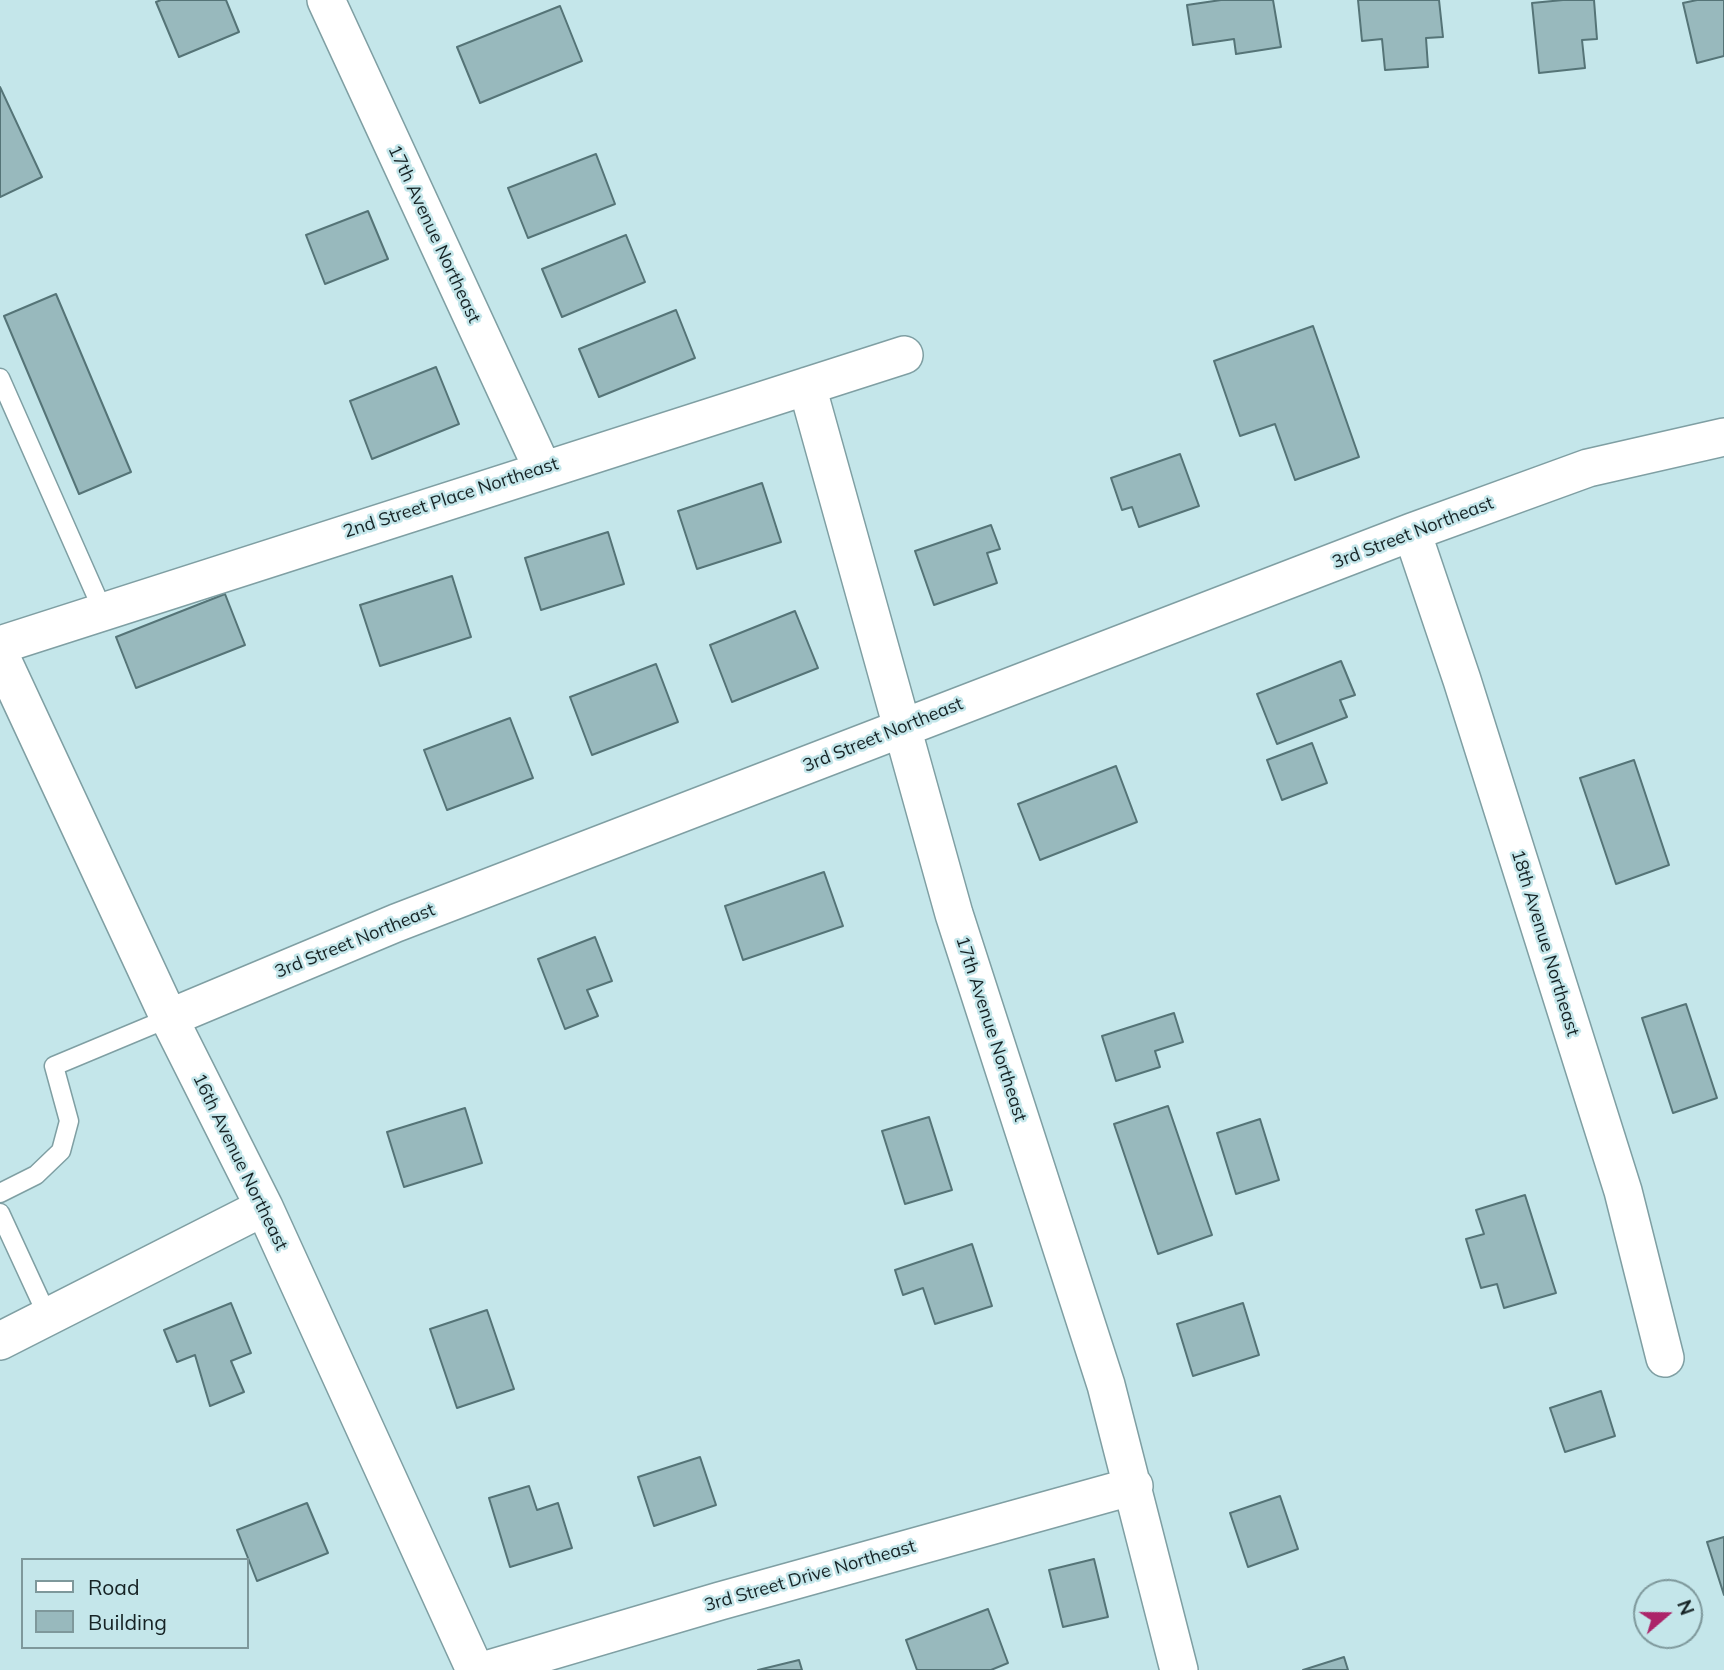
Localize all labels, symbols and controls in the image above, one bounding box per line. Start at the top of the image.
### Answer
street label: 17th Avenue Northeast [383,142,485,326]
street label: 2nd Street Place Northeast [341,453,561,543]
street label: 3rd Street Northeast [1330,492,1496,574]
street label: 3rd Street Northeast [800,693,966,777]
street label: 18th Avenue Northeast [1506,847,1584,1039]
street label: 3rd Street Northeast [272,899,438,983]
street label: 17th Avenue Northeast [951,933,1031,1125]
street label: 16th Avenue Northeast [188,1070,292,1254]
street label: 3rd Street Drive Northeast [702,1535,918,1617]
legend [21,1558,248,1649]
text: Road [88,1574,139,1600]
north arrow [1633,1579,1703,1649]
text: N [1672,1597,1700,1618]
text: Building [88,1609,167,1635]

